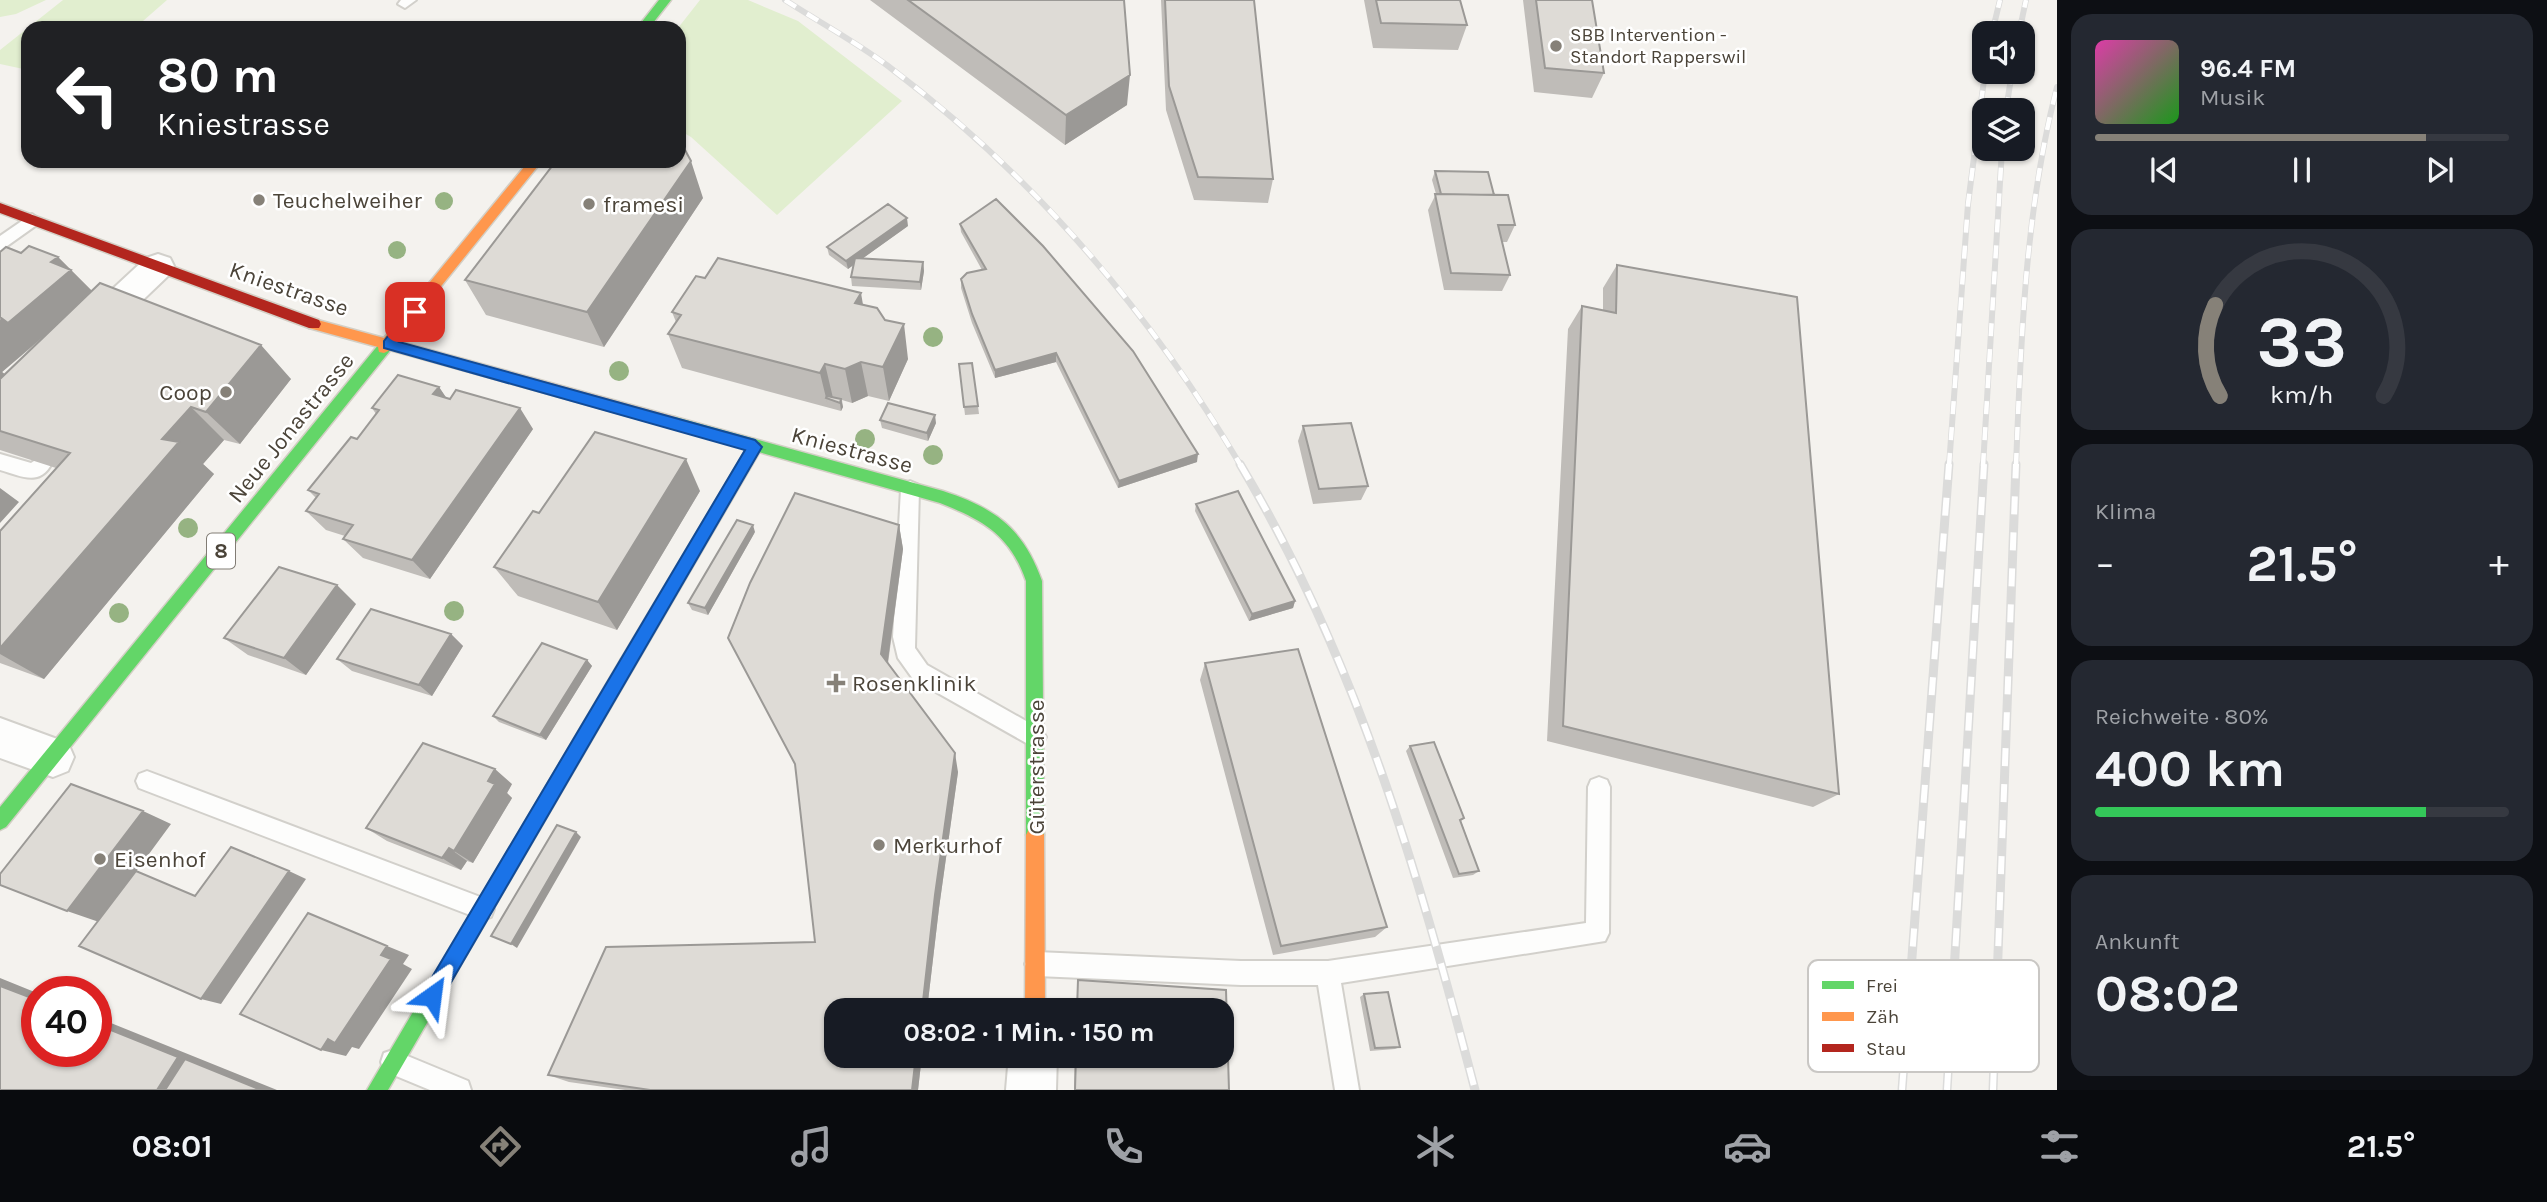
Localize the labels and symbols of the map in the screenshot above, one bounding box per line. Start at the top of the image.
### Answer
place label: SBB Intervention - Standort Rapperswil [1570,24,1746,68]
marker: SBB Intervention - Standort Rapperswil [1548,38,1564,54]
place label: Teuchelweiher [273,187,423,214]
place label: framesi [603,191,684,218]
marker: Teuchelweiher [251,192,267,208]
marker: framesi [581,196,597,212]
street label: Kniestrasse [226,256,352,322]
pin [385,282,445,342]
street label: Neue Jonastrasse [222,348,360,508]
place label: Coop [159,379,212,406]
marker: Coop [218,384,234,400]
street label: Kniestrasse [789,421,915,479]
road number: 8 [207,534,235,568]
place label: Rosenklinik [852,670,976,697]
marker: Rosenklinik [826,673,846,693]
street label: Güterstrasse [1023,699,1050,835]
place label: Merkurhof [893,832,1002,859]
marker: Merkurhof [871,837,887,853]
place label: Eisenhof [114,846,206,873]
marker: Eisenhof [92,851,108,867]
position arrow [395,959,469,1033]
legend [1808,960,2039,1072]
text: Frei [1866,975,1898,997]
speed limit sign: 40 [21,976,112,1067]
text: Zäh [1866,1006,1899,1028]
text: Stau [1866,1038,1907,1060]

